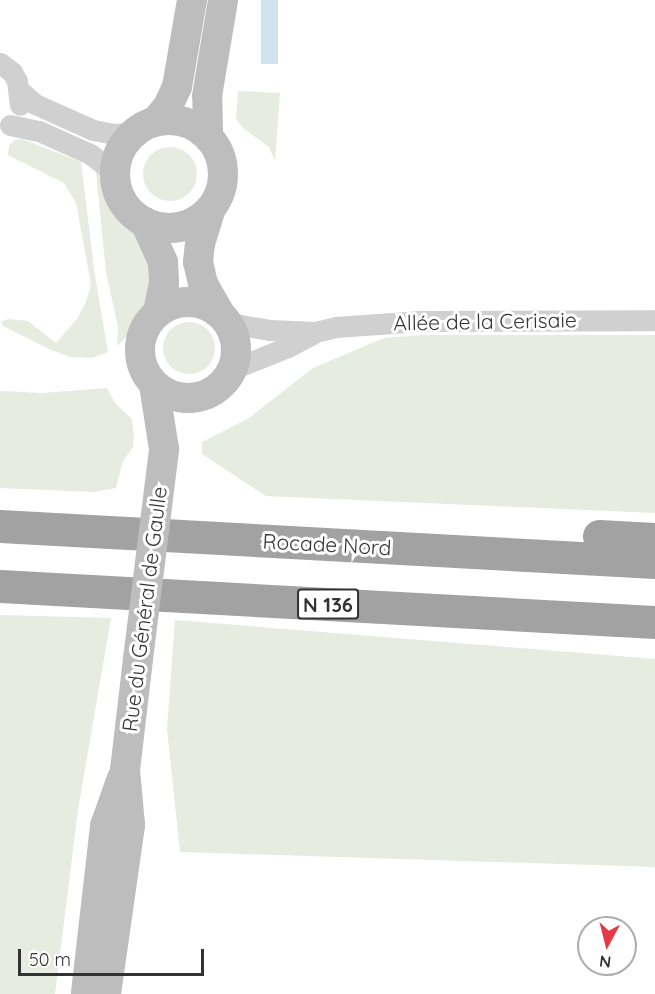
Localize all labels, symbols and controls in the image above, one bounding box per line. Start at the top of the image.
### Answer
street label: Allée de la Cerisaie [393,307,577,335]
street label: Rue du Général de Gaulle [116,485,172,733]
street label: Rocade Nord [262,528,392,560]
road number: N 136 [296,587,360,621]
north arrow [577,916,637,976]
scale bar [21,937,207,975]
text: 50 m [29,948,71,971]
text: N [598,951,612,973]

